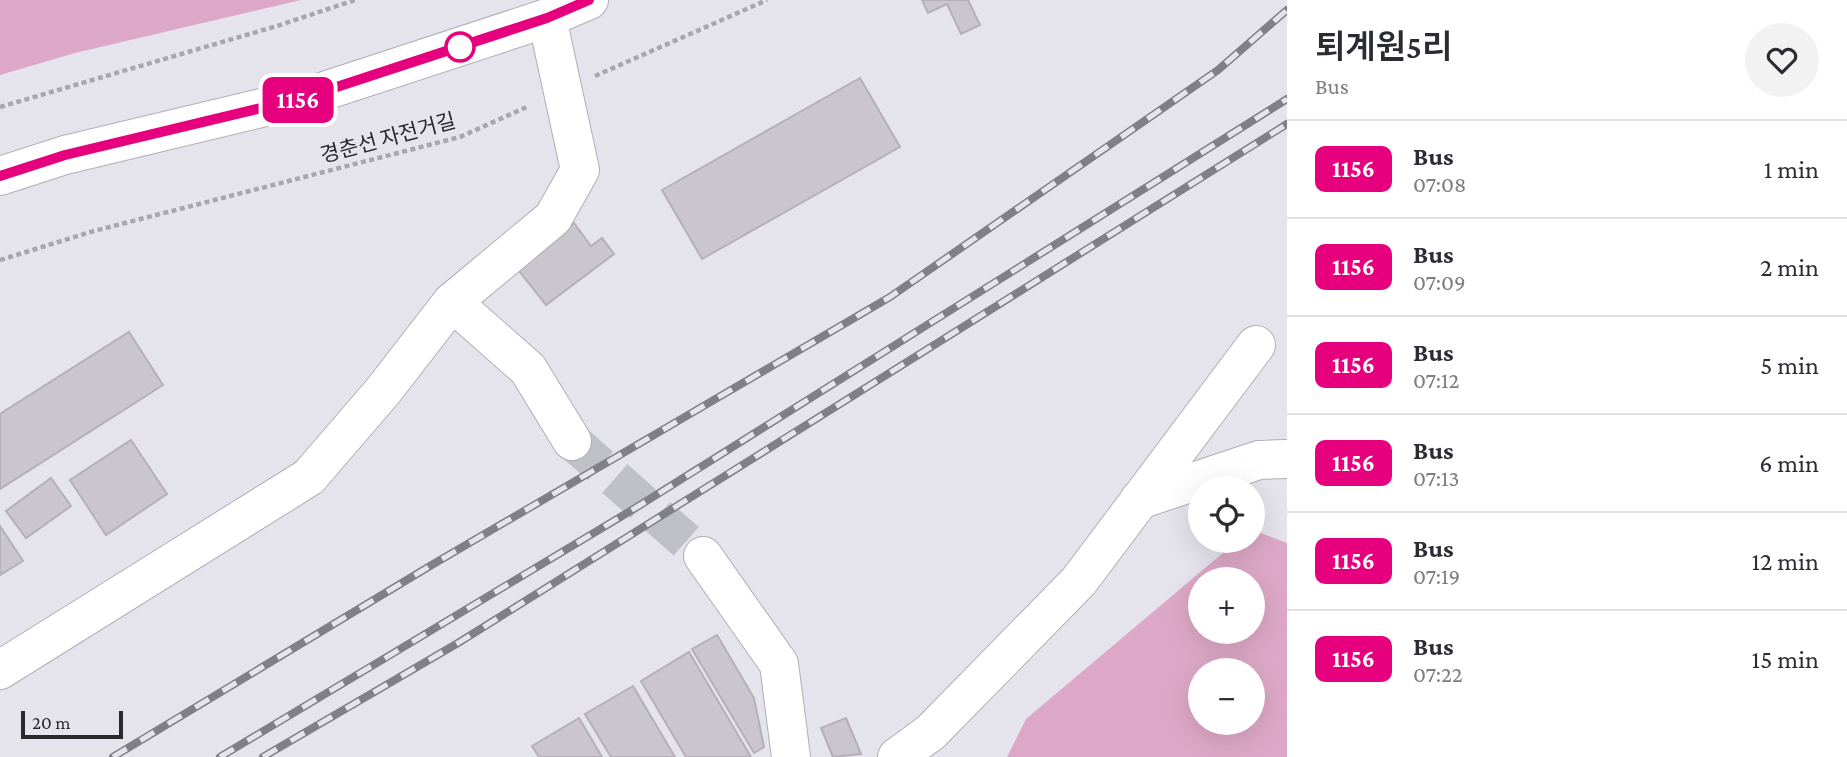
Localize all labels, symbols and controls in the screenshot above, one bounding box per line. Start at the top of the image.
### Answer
button: heart [1745,23,1819,97]
text: 퇴계원5리 [1315,28,1452,65]
unlabelled marker [445,32,475,62]
text: Bus [1315,73,1349,99]
line badge: 1156 [249,77,347,123]
text: 1156 [277,86,319,113]
street label: 경춘선 자전거길 [318,108,458,168]
text: Bus [1413,142,1454,171]
text: 1156 [1332,155,1375,182]
text: 1 min [1764,155,1819,184]
text: 07:08 [1413,171,1466,197]
text: Bus [1413,240,1454,269]
text: 1156 [1332,253,1375,280]
text: 2 min [1760,253,1819,282]
text: 07:09 [1413,269,1466,295]
text: Bus [1413,338,1454,367]
text: 1156 [1332,351,1375,378]
text: 5 min [1760,351,1819,380]
text: 07:12 [1413,367,1460,393]
text: Bus [1413,436,1454,465]
text: 1156 [1332,449,1375,476]
text: 6 min [1759,449,1819,478]
text: 07:13 [1413,465,1460,491]
map controls [1188,476,1265,735]
button: locate [1188,476,1265,553]
text: Bus [1413,534,1454,563]
text: 1156 [1332,547,1375,574]
text: 12 min [1751,547,1819,576]
text: 07:19 [1413,563,1460,589]
button: + [1188,567,1265,644]
text: Bus [1413,632,1454,661]
text: 1156 [1332,645,1375,672]
text: 15 min [1752,645,1819,674]
button: − [1188,658,1265,735]
text: 07:22 [1413,661,1463,687]
scale bar [21,708,122,740]
text: 20 m [32,712,71,733]

